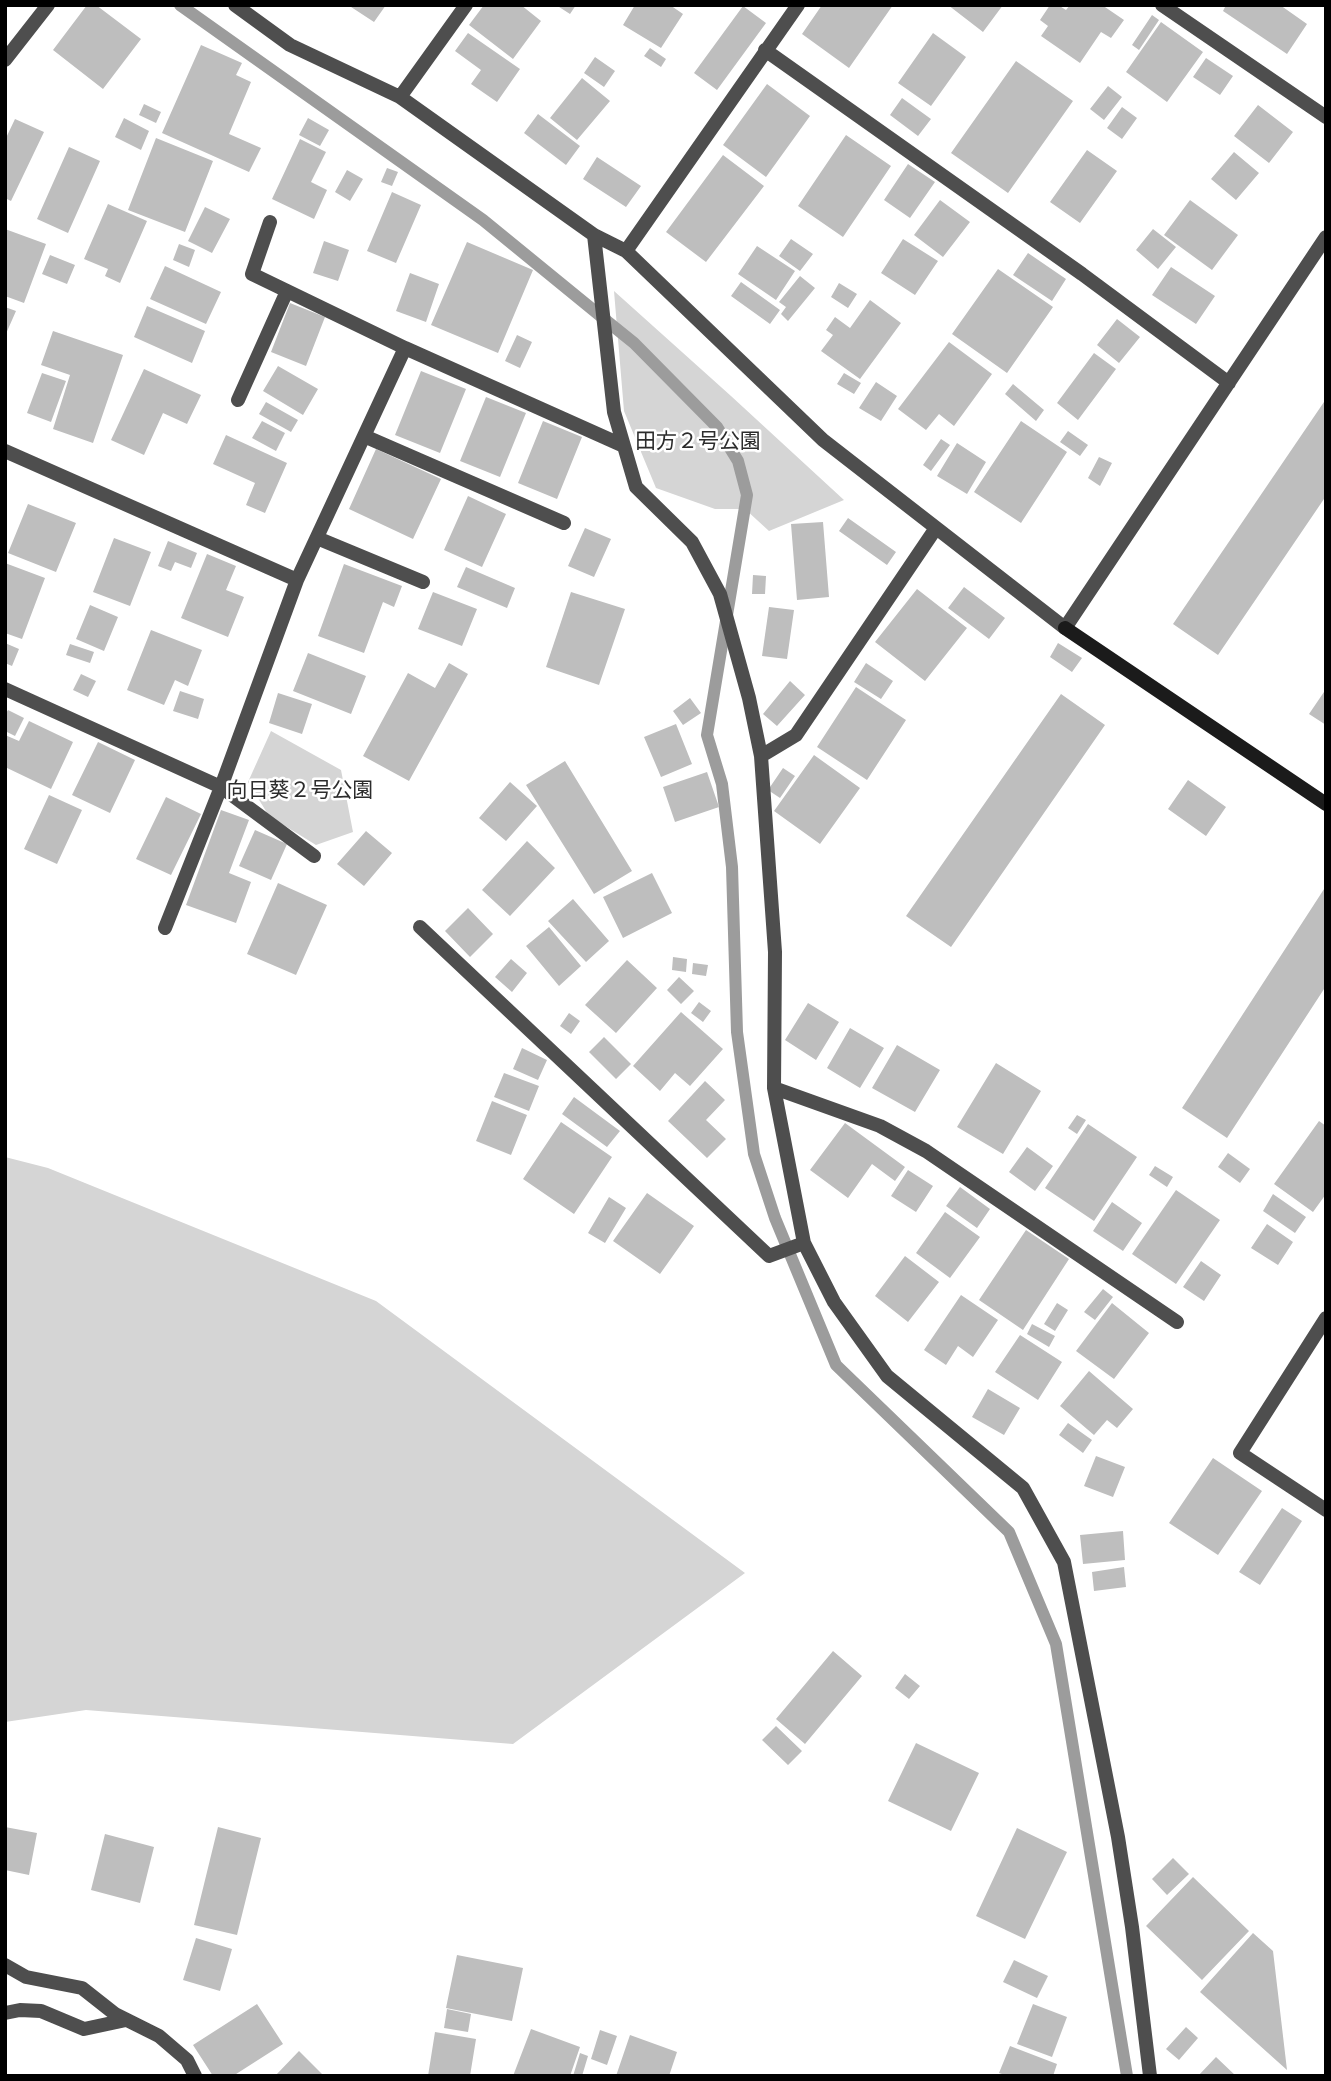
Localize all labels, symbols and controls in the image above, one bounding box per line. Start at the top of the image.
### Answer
park label: 田方２号公園 [635,429,761,455]
park label: 向日葵２号公園 [227,778,373,804]

